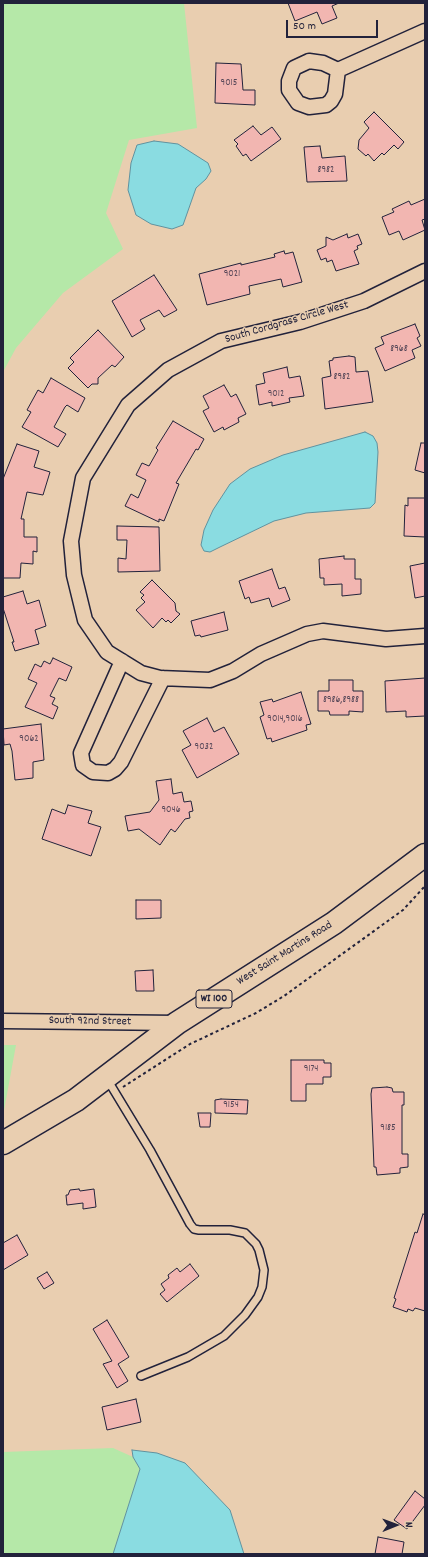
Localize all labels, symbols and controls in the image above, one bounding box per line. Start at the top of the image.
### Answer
scale bar [288,12,380,38]
text: 50 m [293,18,316,35]
house number: 9015 [221,78,237,90]
house number: 8982 [318,165,334,177]
house number: 9021 [224,269,240,281]
street label: South Cordgrass Circle West [224,298,350,348]
house number: 8968 [390,344,408,356]
house number: 8982 [334,372,350,384]
house number: 9012 [268,389,284,401]
house number: 8986,8988 [323,695,359,707]
house number: 9014,9016 [267,714,303,726]
house number: 9062 [19,734,39,746]
house number: 9032 [195,742,213,754]
house number: 9046 [161,805,181,817]
street label: West Saint Martins Road [235,919,335,989]
road number: WI 100 [196,990,232,1008]
street label: South 92nd Street [49,1014,131,1030]
house number: 9174 [304,1064,318,1076]
house number: 9154 [223,1100,239,1112]
house number: 9185 [380,1123,396,1135]
north arrow [376,1505,416,1545]
text: N [400,1522,416,1528]

